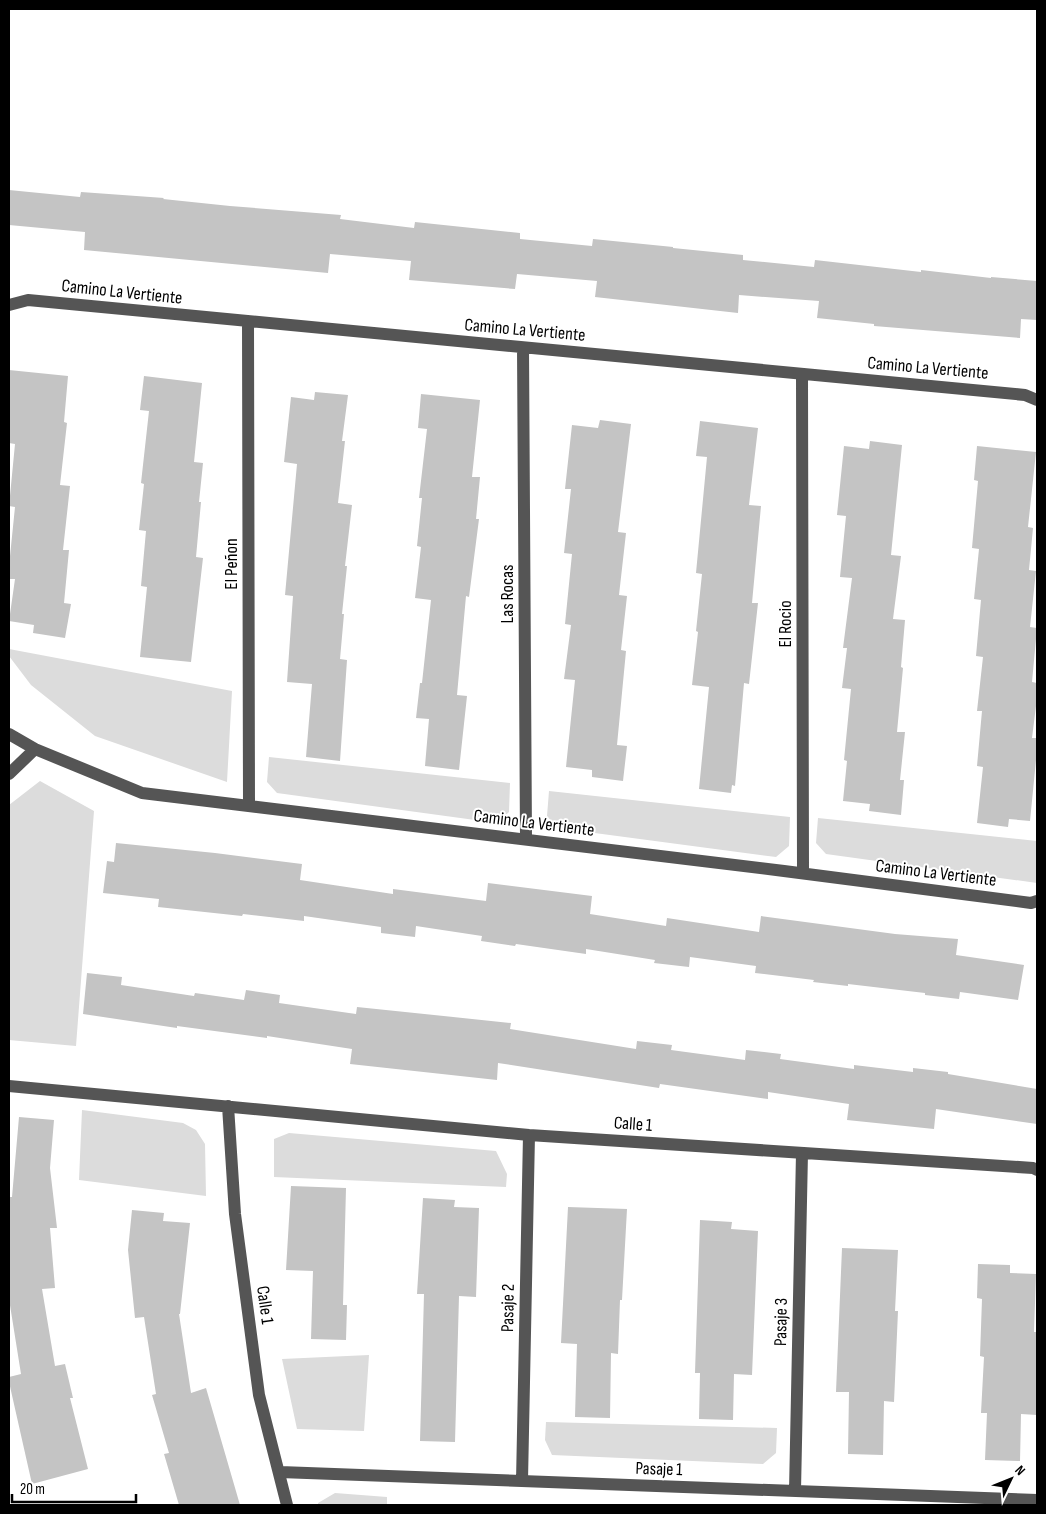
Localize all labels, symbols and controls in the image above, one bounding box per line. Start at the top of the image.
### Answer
street label: Camino La Vertiente [61,275,183,309]
street label: Camino La Vertiente [464,314,586,346]
street label: Camino La Vertiente [867,352,989,384]
street label: El Peñon [221,538,242,590]
street label: Las Rocas [497,565,518,623]
street label: El Rocio [775,600,796,648]
street label: Camino La Vertiente [472,805,596,841]
street label: Camino La Vertiente [874,855,998,891]
street label: Calle 1 [613,1112,654,1136]
street label: Calle 1 [252,1284,278,1326]
street label: Pasaje 2 [497,1284,519,1332]
street label: Pasaje 3 [770,1298,792,1346]
north arrow [986,1454,1036,1504]
street label: Pasaje 1 [635,1458,684,1480]
text: N [1011,1462,1029,1479]
scale bar [12,1472,136,1504]
text: 20 m [20,1480,45,1499]

